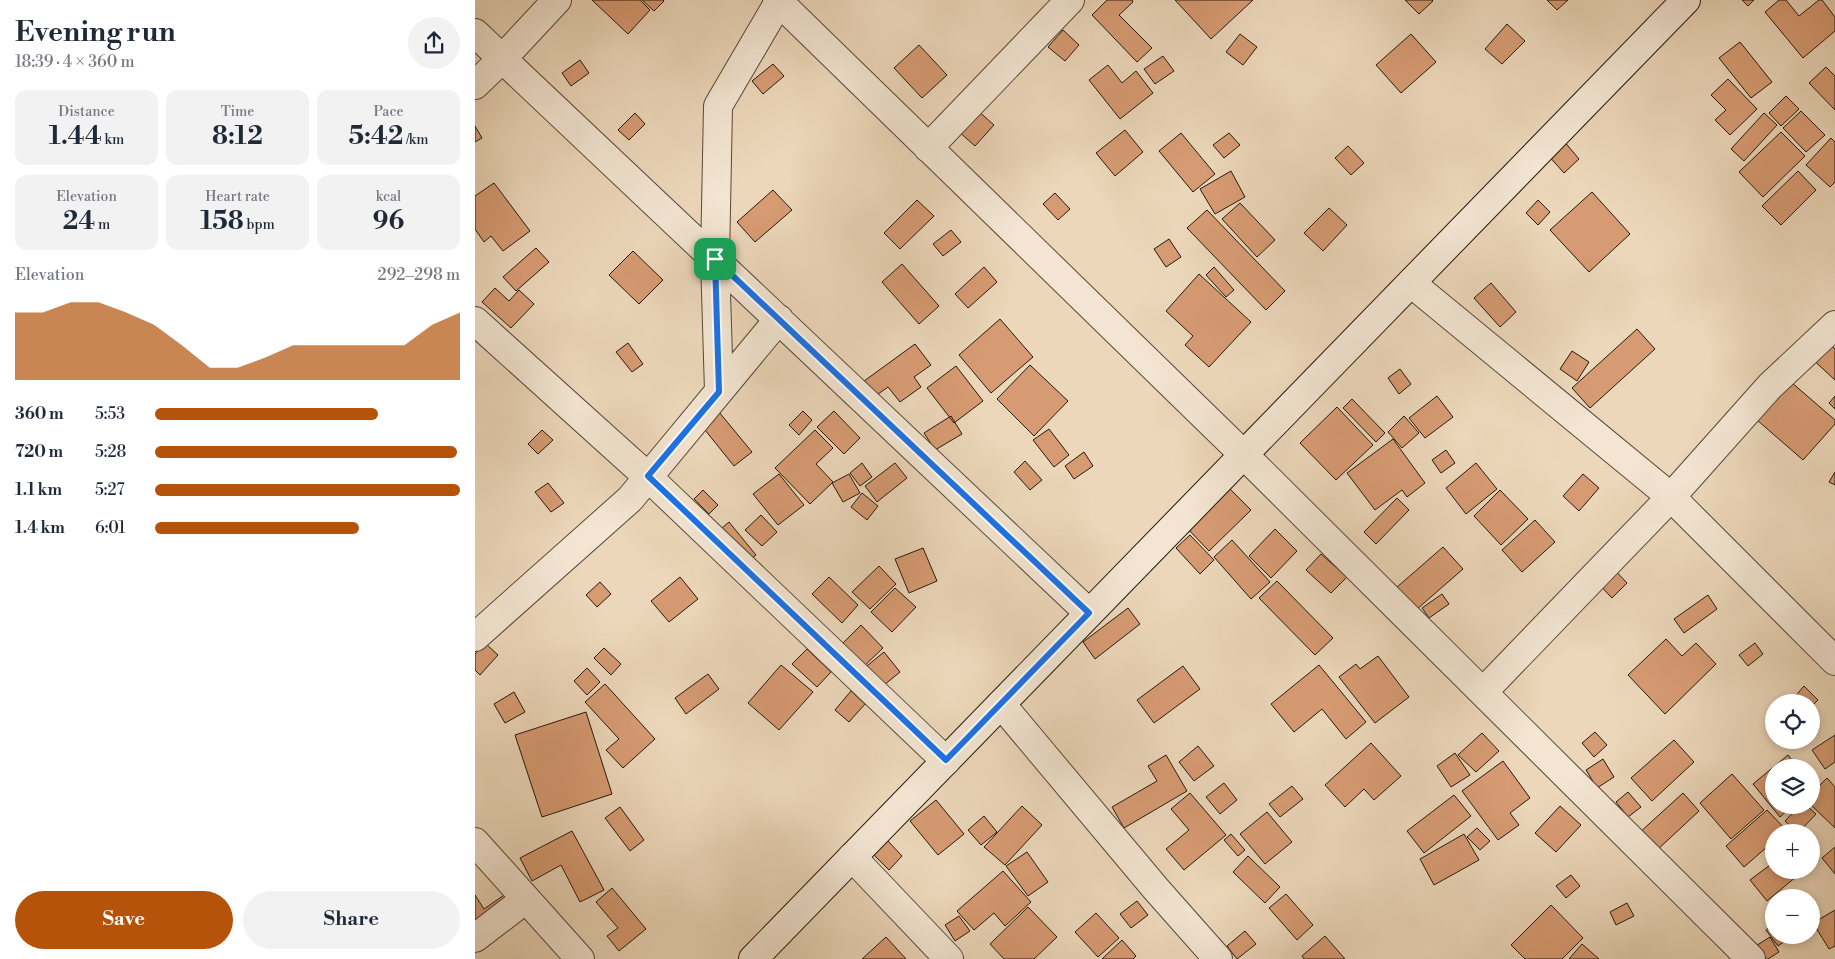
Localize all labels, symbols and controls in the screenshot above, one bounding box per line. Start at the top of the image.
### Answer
text: Evening run [15,15,176,50]
button: share [408,17,460,69]
text: 18:39 · 4 × 360 m [15,52,135,72]
text: Distance [58,103,115,121]
text: Time [221,103,254,121]
text: Pace [373,103,404,121]
text: 1.44 [49,121,102,152]
text: 8:12 [212,121,263,152]
text: 5:42 [349,121,403,152]
text: km [102,131,124,149]
text: /km [403,131,428,149]
text: Elevation [56,188,117,206]
text: Heart rate [205,188,270,206]
text: kcal [376,188,401,206]
text: 24 [63,206,95,237]
text: 158 [200,206,244,237]
text: 96 [373,206,404,237]
text: m [95,216,110,234]
text: bpm [244,216,275,234]
pin [694,238,736,280]
icon: arrive [701,245,729,273]
text: Elevation [15,265,84,285]
text: 292–298 m [378,265,460,285]
text: 360 m [15,404,63,424]
text: 5:53 [95,404,125,424]
text: 720 m [15,442,63,462]
text: 5:28 [95,442,126,462]
text: 1.1 km [15,480,62,500]
text: 5:27 [95,480,125,500]
text: 1.4 km [15,518,65,538]
text: 6:01 [95,518,125,538]
map controls [1765,694,1820,944]
button: locate [1765,694,1820,749]
button: layers [1765,759,1820,814]
button: + [1765,824,1820,879]
button: − [1765,889,1820,944]
button: Save [15,891,233,949]
button: Share [243,891,460,949]

